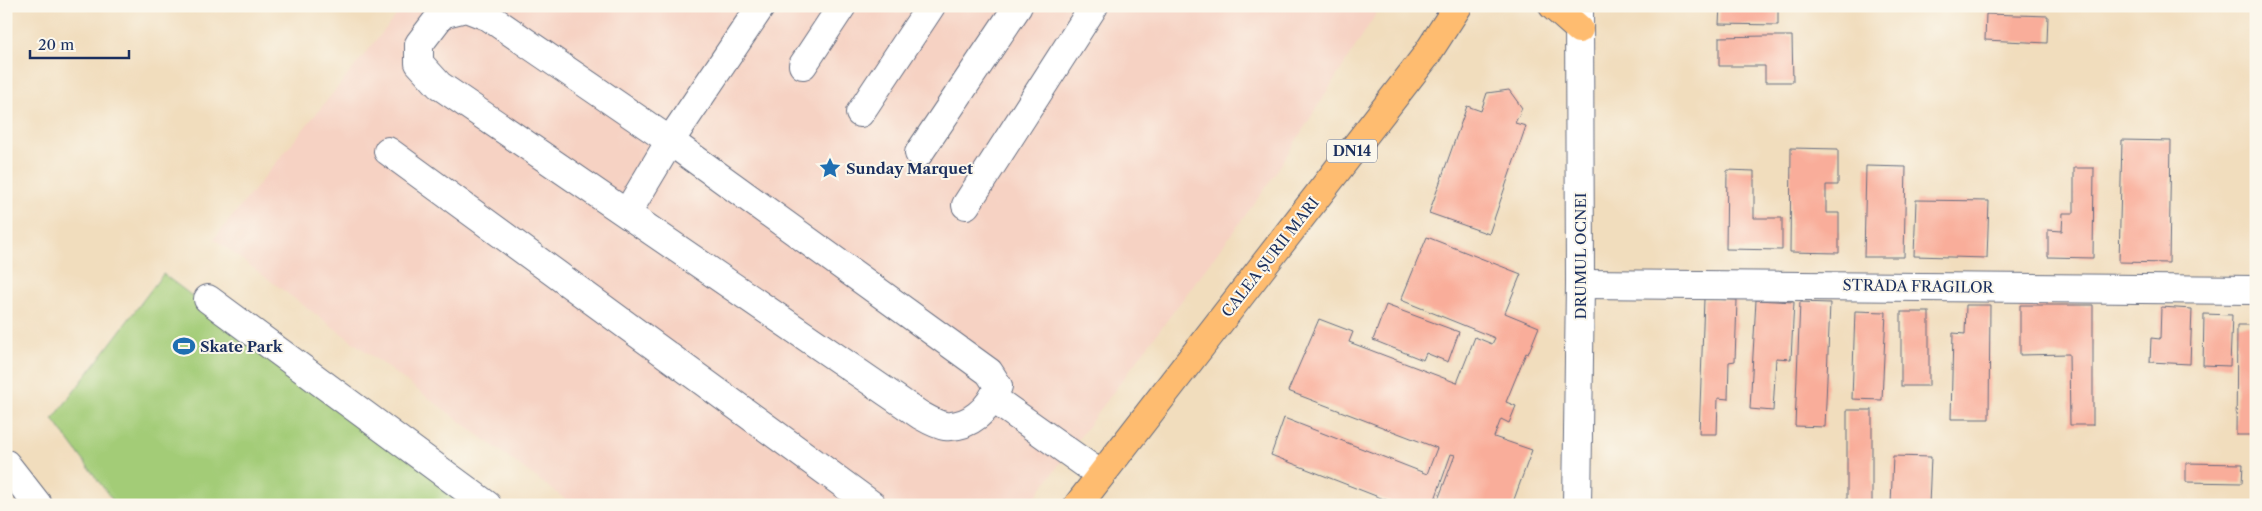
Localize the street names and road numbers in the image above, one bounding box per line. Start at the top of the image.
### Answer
road number: DN14 [1327,140,1377,162]
street label: CALEA ȘURII MARI [1217,193,1323,321]
street label: DRUMUL OCNEI [1571,193,1590,319]
street label: STRADA FRAGILOR [1842,275,1995,297]

